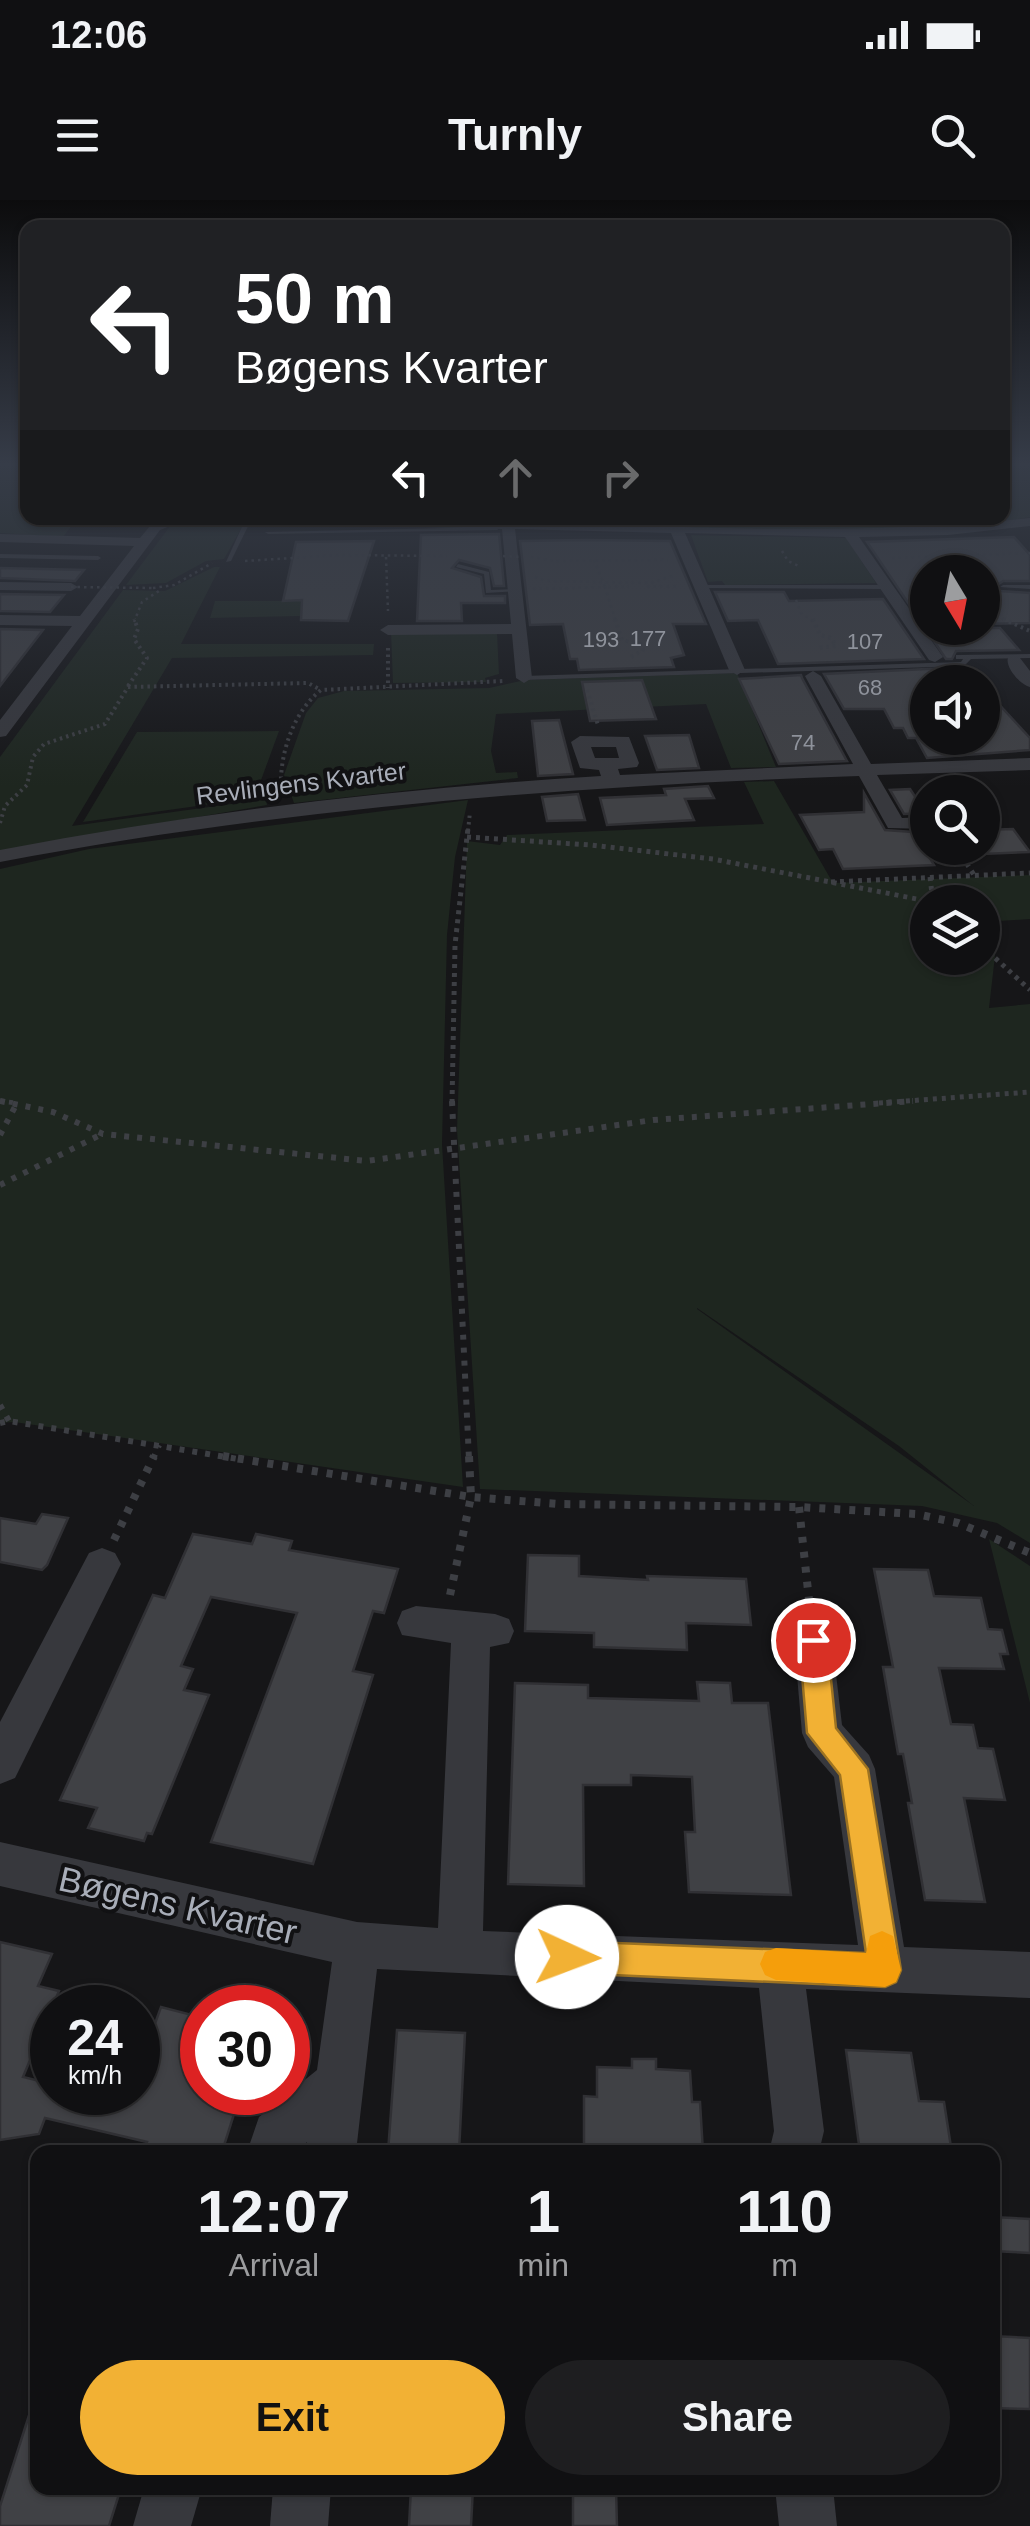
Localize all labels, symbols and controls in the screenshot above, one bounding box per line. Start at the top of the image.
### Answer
text: 12:06 [50,14,147,56]
icon: menu [50,108,105,163]
icon: search [925,108,980,163]
text: Turnly [448,109,582,160]
icon: left [70,260,200,390]
text: 50 m [235,260,395,338]
text: Bøgens Kvarter [235,342,548,393]
icon: left [383,450,438,505]
icon: ahead [488,450,543,505]
icon: right [593,450,648,505]
north arrow [910,555,1000,645]
map controls [910,555,1000,975]
house number: 177 [630,626,666,651]
house number: 193 [583,627,619,652]
house number: 107 [847,629,883,654]
button: sound [910,665,1000,755]
house number: 68 [858,675,882,700]
house number: 74 [791,730,815,755]
street label: Revlingens Kvarter [194,756,408,810]
button: search [910,775,1000,865]
button: layers [910,885,1000,975]
pin [771,1598,856,1683]
icon: arrive [786,1613,841,1668]
street label: Bøgens Kvarter [55,1859,301,1951]
position arrow [515,1905,619,2009]
speed limit sign: 30 [180,1985,310,2115]
text: 24 [67,2010,123,2066]
text: km/h [68,2061,122,2089]
text: 12:07 [197,2178,351,2245]
text: 1 [527,2178,560,2245]
text: 110 [736,2178,833,2245]
text: Arrival [228,2247,319,2283]
text: min [518,2247,569,2283]
text: m [771,2247,798,2283]
button: Exit [80,2360,505,2475]
button: Share [525,2360,950,2475]

